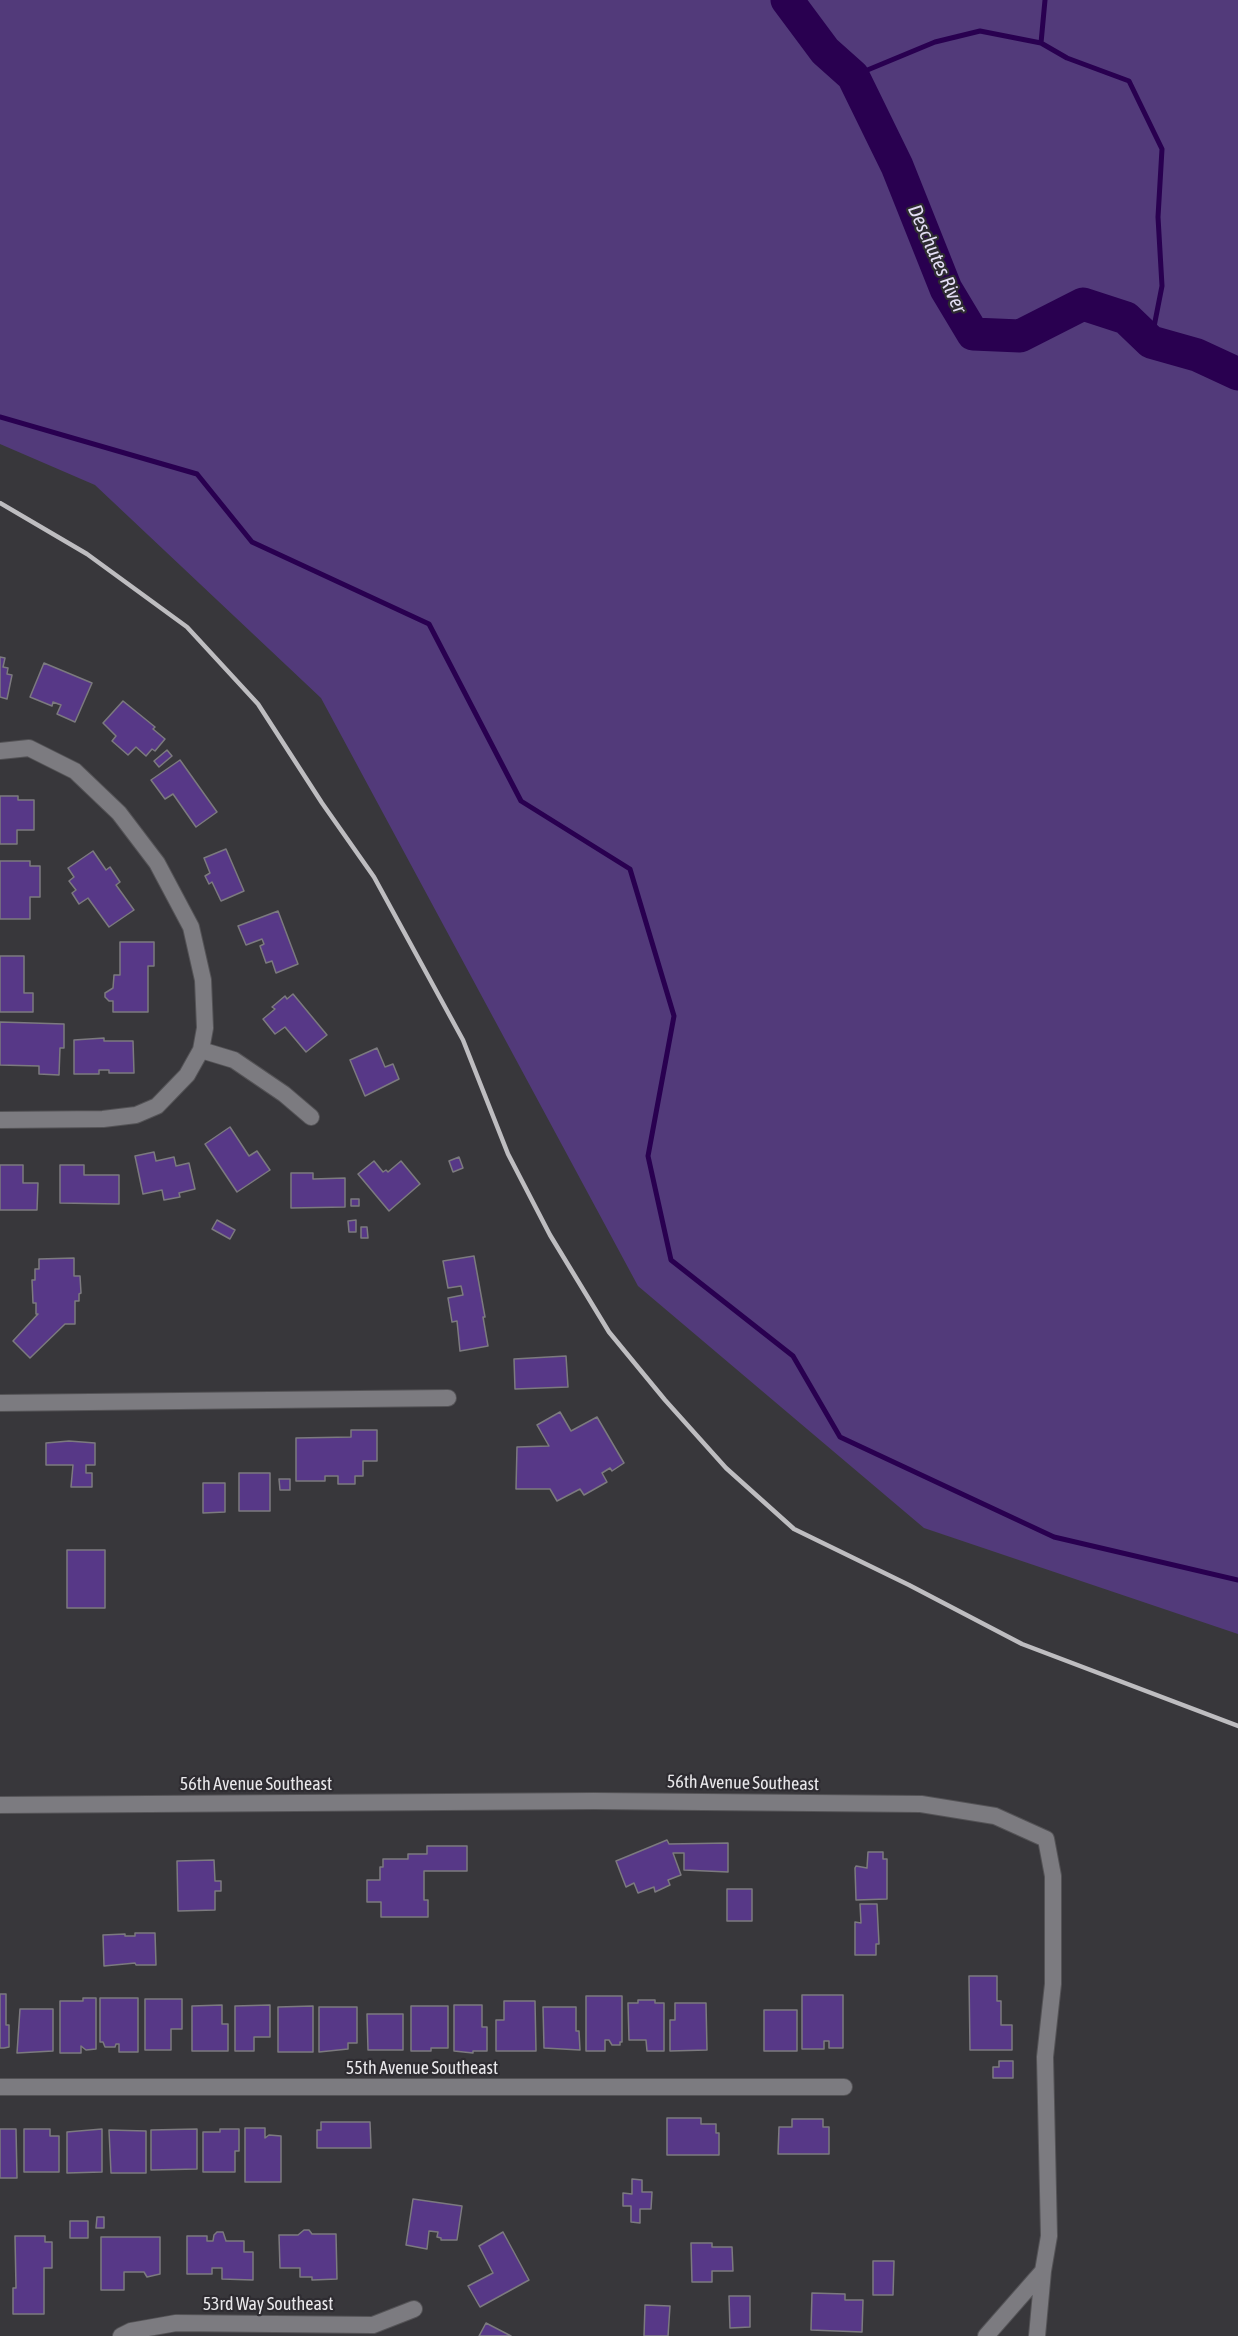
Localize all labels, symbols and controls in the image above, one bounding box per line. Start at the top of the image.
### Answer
water label: Deschutes River [902,201,972,317]
street label: 56th Avenue Southeast [667,1771,819,1795]
street label: 56th Avenue Southeast [180,1773,332,1795]
street label: 55th Avenue Southeast [346,2057,498,2079]
street label: 53rd Way Southeast [203,2293,333,2315]

